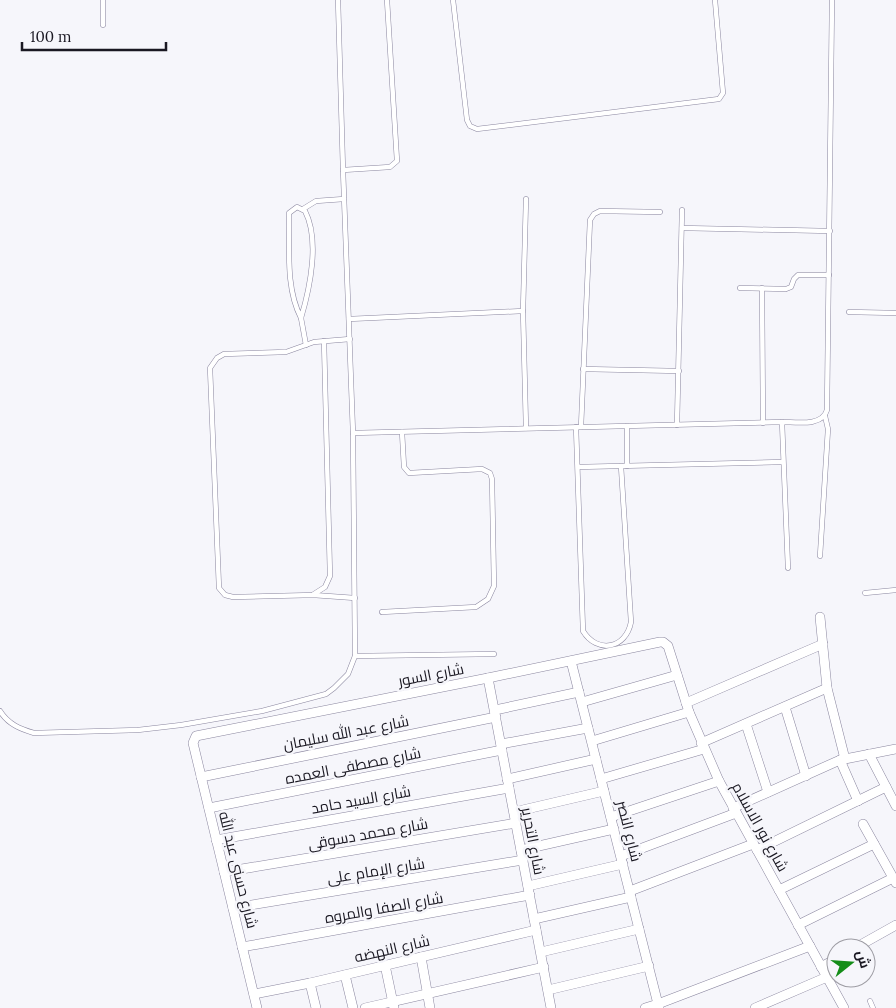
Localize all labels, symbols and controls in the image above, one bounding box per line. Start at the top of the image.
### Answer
scale bar [22,20,166,52]
text: 100 m [30,27,71,46]
street label: شارع السور [395,659,466,692]
street label: شارع عبد الله سليمان [281,711,411,756]
street label: شارع مصطفى العمده [283,743,423,790]
street label: شارع نور الاسلام [726,779,793,876]
street label: شارع السيد حامد [310,781,413,820]
street label: شارع النصر [611,797,646,864]
street label: شارع التحرير [515,804,549,877]
street label: شارع حسنى عبد الله [213,809,262,931]
street label: شارع محمد دسوقى [306,814,430,855]
street label: شارع الإمام على [326,853,426,890]
street label: شارع الصفا والمروه [323,888,445,929]
street label: شارع النهضه [352,931,432,968]
north arrow [826,938,876,988]
text: ش [852,948,875,970]

